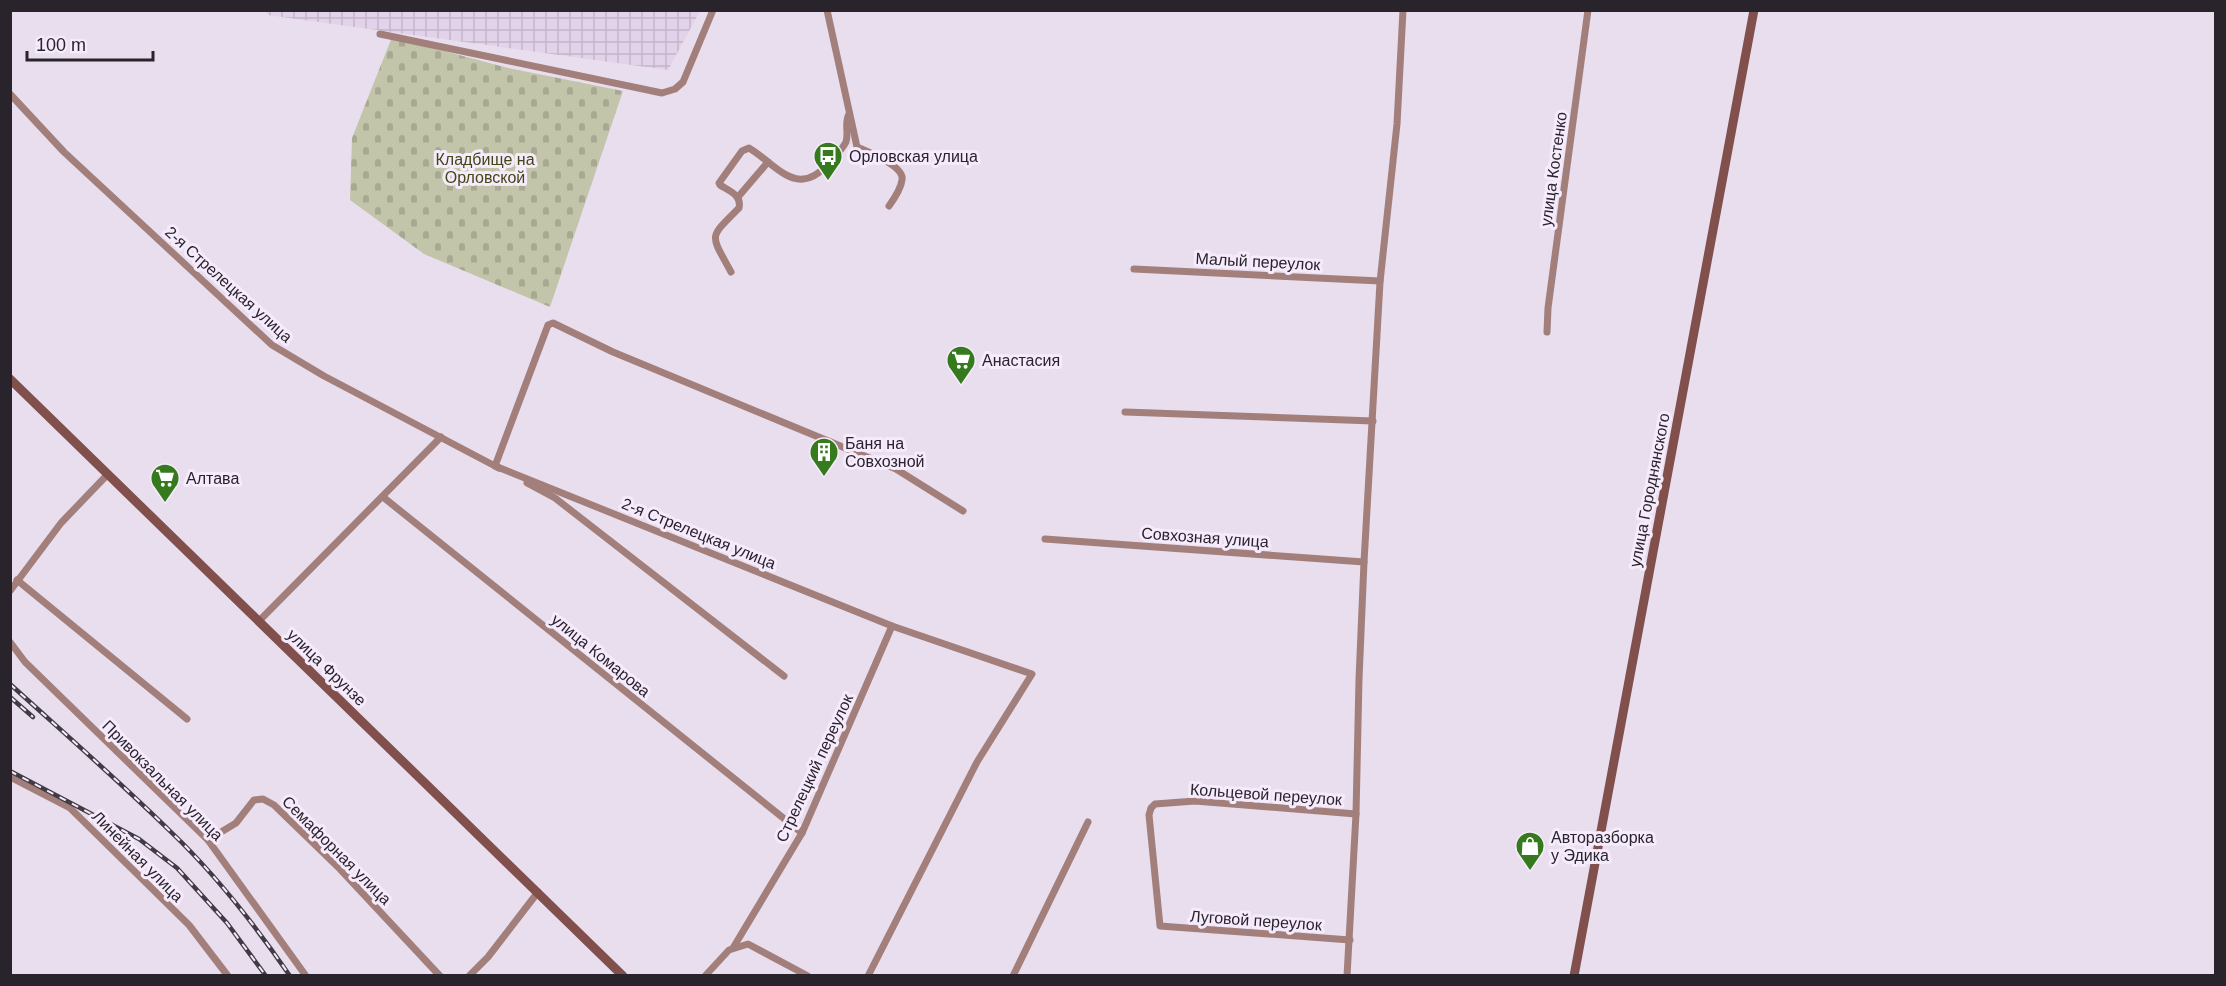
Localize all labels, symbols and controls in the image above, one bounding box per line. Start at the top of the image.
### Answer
scale bar [27,24,153,62]
text: 100 m [36,35,86,55]
street label: улица Костенко [1537,111,1570,227]
bus stop icon: Орловская улица [812,140,844,182]
place label: Орловская улица [849,148,978,165]
park label: Кладбище на Орловской [435,151,535,186]
street label: 2-я Стрелецкая улица [162,223,295,346]
street label: Малый переулок [1195,250,1322,273]
supermarket icon: Анастасия [945,344,977,386]
place label: Анастасия [982,352,1060,369]
street label: улица Городнянского [1626,412,1673,569]
place label: Баня на Совхозной [845,435,925,470]
building icon: Баня на Совхозной [808,436,840,478]
supermarket icon: Алтава [149,462,181,504]
place label: Алтава [186,470,239,487]
street label: 2-я Стрелецкая улица [619,495,778,572]
street label: Совхозная улица [1141,525,1269,550]
street label: улица Комарова [548,611,653,700]
street label: улица Фрунзе [284,626,369,709]
street label: Стрелецкий переулок [773,691,857,845]
street label: Привокзальная улица [99,717,226,844]
street label: Кольцевой переулок [1189,781,1344,808]
street label: Семафорная улица [279,793,394,908]
street label: Линейная улица [89,808,186,905]
place label: Авторазборка у Эдика [1551,829,1654,864]
shop icon: Авторазборка у Эдика [1514,830,1546,872]
street label: Луговой переулок [1190,907,1323,934]

